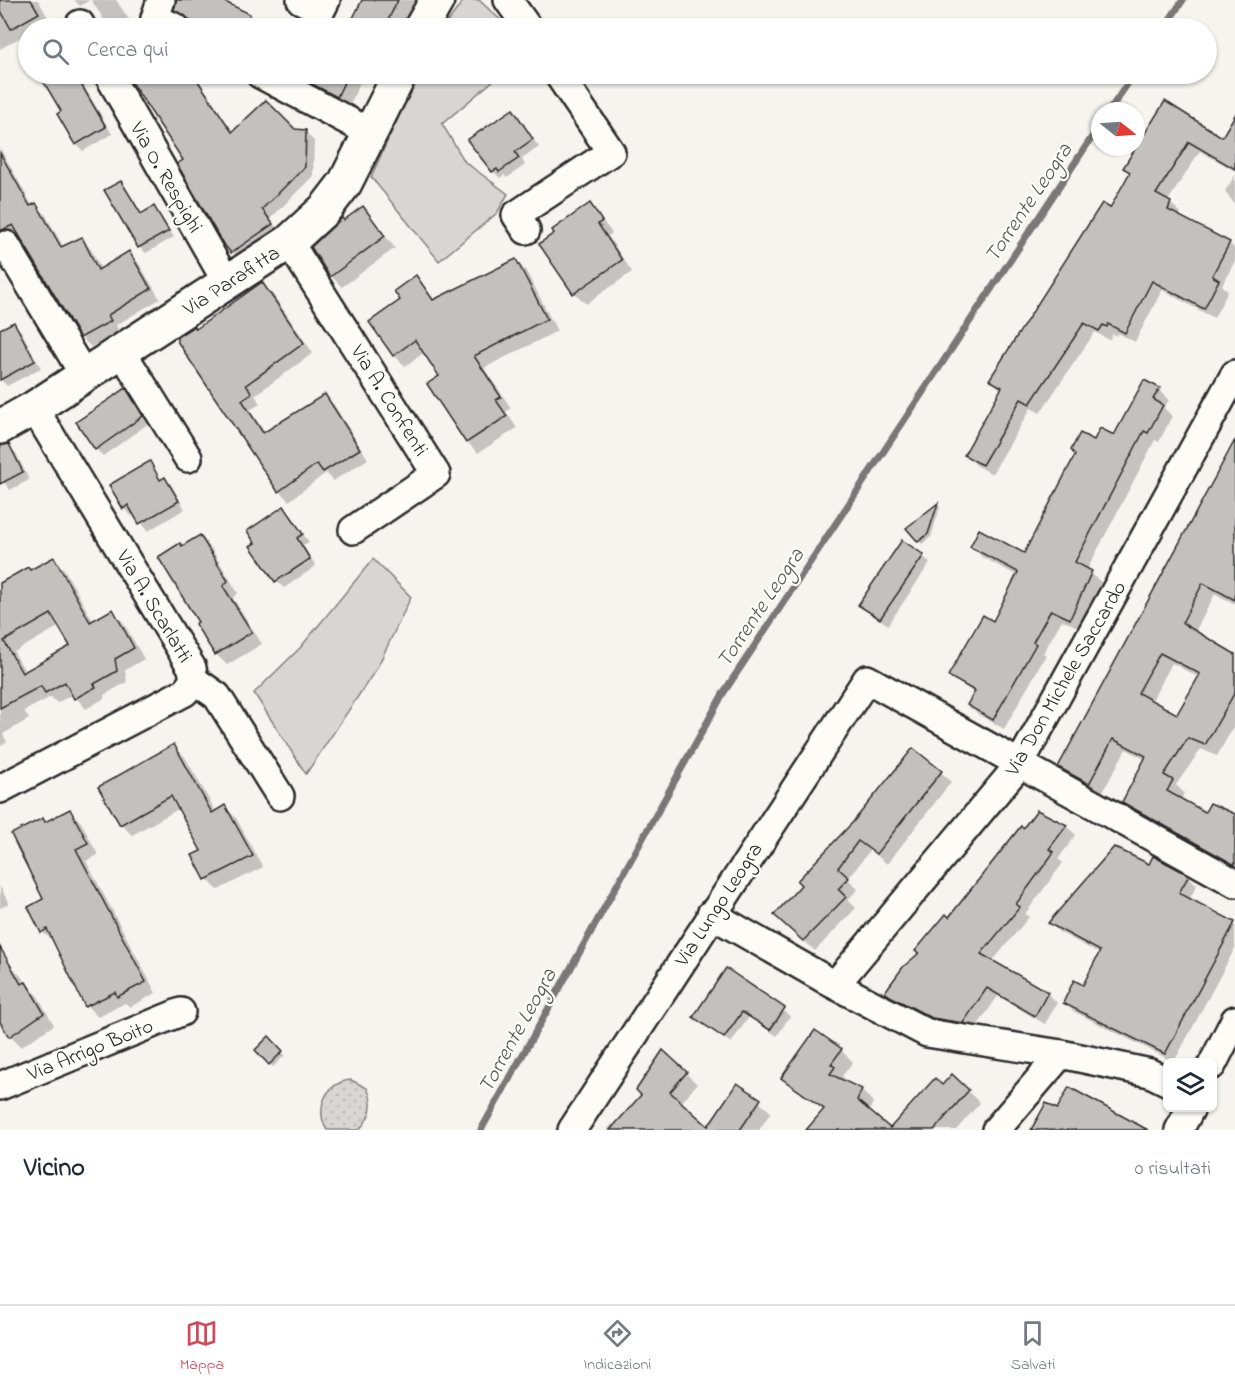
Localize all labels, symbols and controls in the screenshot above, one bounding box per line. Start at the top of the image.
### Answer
search box [18,18,1217,84]
icon: search [39,35,72,68]
text: Cerca qui [87,35,169,67]
north arrow [1091,102,1145,156]
street label: Via O. Respighi [119,116,209,240]
water label: Torrente Leogra [978,136,1082,270]
street label: Via Parafitta [177,239,287,325]
street label: Via A. Confenti [341,338,435,463]
water label: Torrente Leogra [710,541,814,675]
street label: Via A. Scarlatti [107,544,199,669]
street label: Via Don Michele Saccardo [998,576,1135,783]
street label: Via Lungo Leogra [668,837,773,975]
water label: Torrente Leogra [471,962,567,1100]
street label: Via Arrigo Boito [22,1012,159,1092]
map controls [1163,1058,1217,1112]
button: layers [1163,1058,1217,1112]
text: Vicino [24,1150,85,1188]
text: 0 risultati [1135,1155,1211,1184]
tab: Mappa [180,1317,224,1377]
tab: Indicazioni [583,1317,651,1377]
tab: Salvati [1011,1317,1055,1377]

